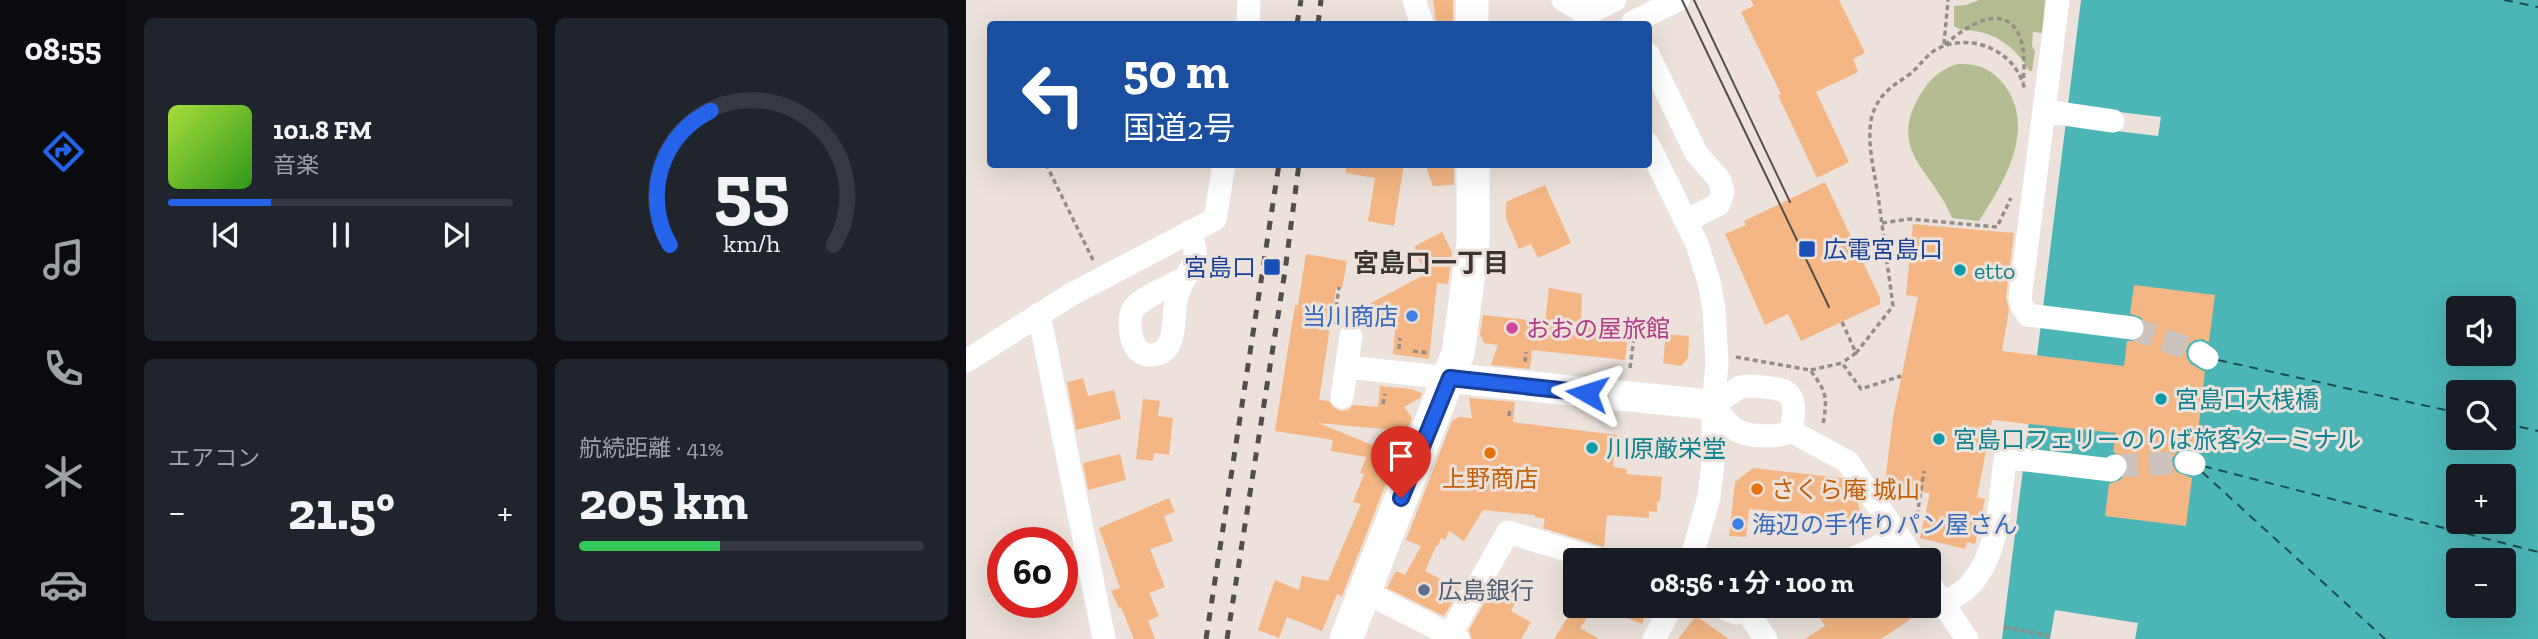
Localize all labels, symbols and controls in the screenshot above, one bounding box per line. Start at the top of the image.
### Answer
text: 08:55 [24,30,102,68]
text: 50 m [1123,42,1229,101]
icon: left [1008,49,1099,140]
text: 国道2号 [1123,109,1235,147]
text: 101.8 FM [273,114,372,146]
icon: directions [39,127,88,176]
text: 55 [714,147,790,235]
text: 音楽 [273,151,319,179]
icon: previous [207,216,245,254]
icon: pause [322,216,360,254]
icon: next [437,216,475,254]
text: km/h [723,228,780,258]
icon: music [39,235,88,284]
place label: 広電宮島口 [1823,235,1943,264]
marker: 広電宮島口 [1797,239,1817,259]
district label: 宮島口一丁目 [1353,247,1509,279]
place label: 宮島口 [1184,253,1256,282]
place label: etto [1974,256,2015,285]
marker: 宮島口 [1262,257,1282,277]
marker: etto [1952,262,1968,278]
map controls [2446,296,2516,618]
button: sound [2446,296,2516,366]
place label: 当川商店 [1302,302,1398,331]
marker: 当川商店 [1404,308,1420,324]
place label: おおの屋旅館 [1526,314,1670,343]
marker: おおの屋旅館 [1504,320,1520,336]
icon: phone [39,344,88,393]
position arrow [1550,356,1624,430]
button: search [2446,380,2516,450]
place label: 宮島口大桟橋 [2175,385,2319,414]
marker: 宮島口大桟橋 [2153,391,2169,407]
place label: 宮島口フェリーのりば旅客ターミナル [1953,425,2361,454]
pin [1371,426,1431,498]
marker: 宮島口フェリーのりば旅客ターミナル [1931,431,1947,447]
text: 航続距離 · 41% [579,434,724,462]
place label: 川原厳栄堂 [1606,434,1726,463]
icon: arrive [1382,437,1420,475]
marker: 川原厳栄堂 [1584,440,1600,456]
text: エアコン [168,444,260,472]
marker: 上野商店 [1482,445,1498,461]
icon: climate [39,452,88,501]
place label: 上野商店 [1442,464,1538,493]
button: + [2446,464,2516,534]
text: 205 km [579,470,748,532]
place label: さくら庵 城山 [1771,475,1920,504]
text: 21.5° [288,480,395,542]
marker: さくら庵 城山 [1749,481,1765,497]
text: − [168,489,186,535]
text: + [497,489,513,535]
place label: 海辺の手作りパン屋さん [1752,510,2017,539]
marker: 海辺の手作りパン屋さん [1730,516,1746,532]
speed limit sign: 60 [987,527,1078,618]
button: − [2446,548,2516,618]
icon: car [39,560,88,609]
text: 08:56 · 1 分 · 100 m [1650,567,1854,599]
place label: 広島銀行 [1438,576,1534,605]
marker: 広島銀行 [1416,582,1432,598]

